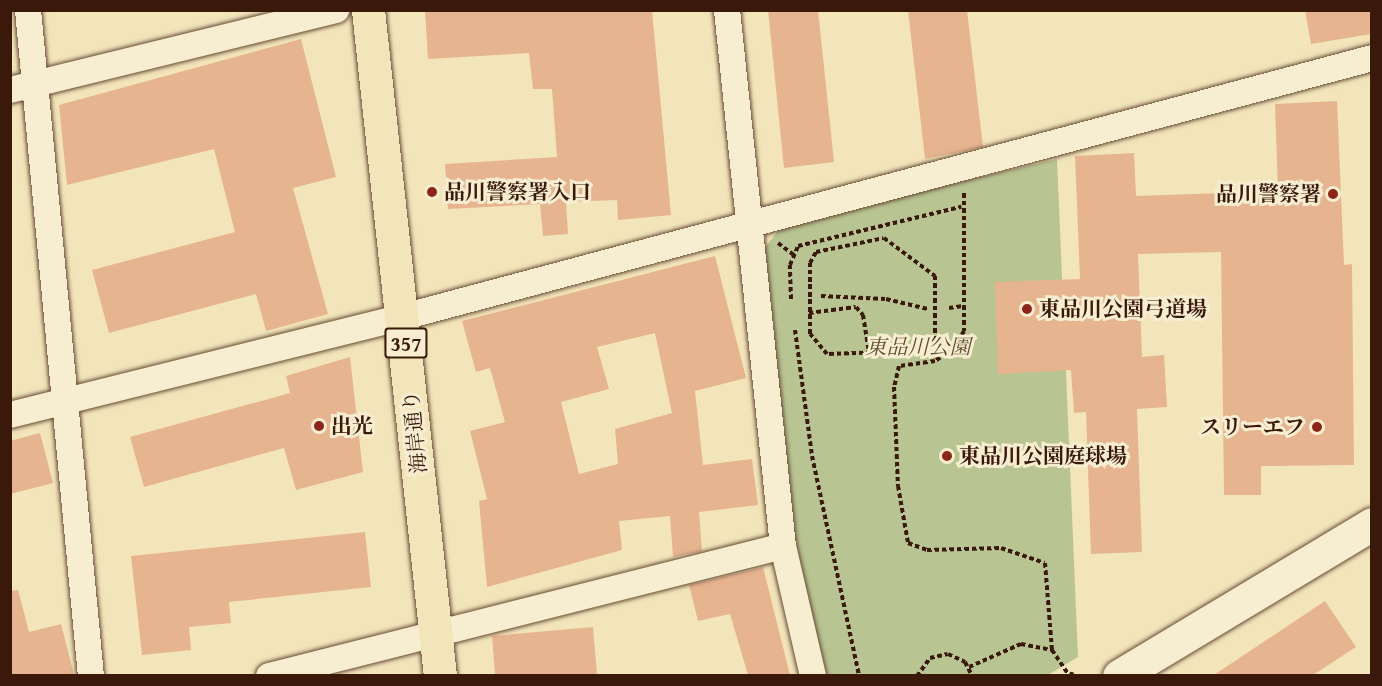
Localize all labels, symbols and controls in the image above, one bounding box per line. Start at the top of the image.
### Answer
place label: 品川警察署入口 [444,179,591,205]
place label: 品川警察署 [1216,181,1321,207]
marker: 品川警察署入口 [425,185,439,199]
marker: 品川警察署 [1326,187,1340,201]
place label: 東品川公園弓道場 [1039,296,1207,322]
marker: 東品川公園弓道場 [1020,302,1034,316]
road number: 357 [384,326,428,360]
park label: 東品川公園 [866,334,970,360]
street label: 海岸通り [398,389,432,475]
place label: 出光 [331,413,373,439]
place label: スリーエフ [1200,414,1305,440]
marker: 出光 [312,419,326,433]
marker: スリーエフ [1310,420,1324,434]
place label: 東品川公園庭球場 [959,443,1127,469]
marker: 東品川公園庭球場 [940,449,954,463]

